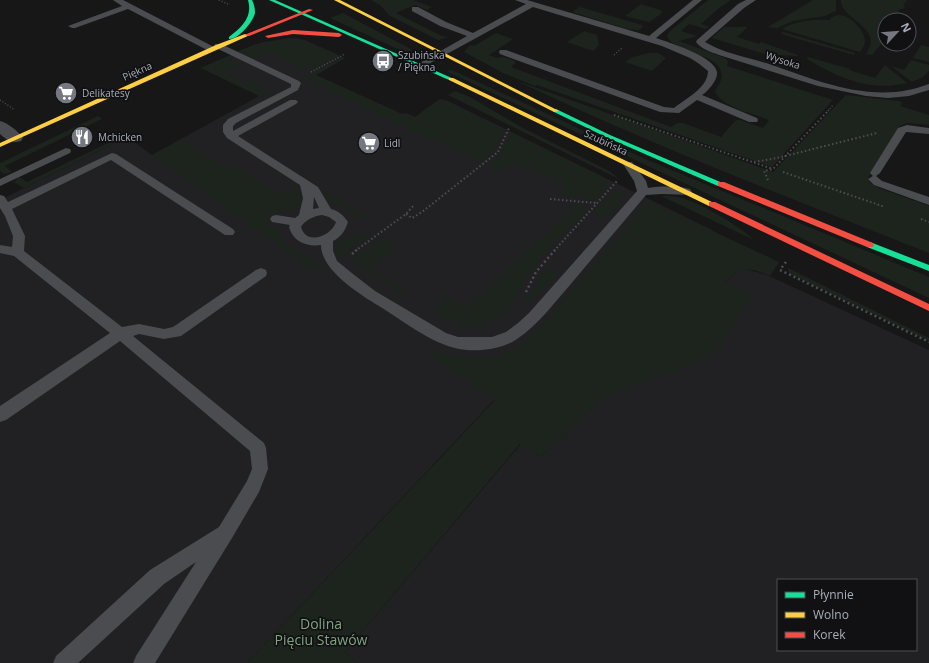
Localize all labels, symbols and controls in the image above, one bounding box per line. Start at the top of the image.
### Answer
north arrow [877,12,917,52]
text: N [898,20,915,35]
bus stop icon: Szubińska / Piękna [370,48,396,74]
place label: Szubińska / Piękna [398,48,445,74]
street label: Wysoka [764,48,802,72]
street label: Piękna [120,58,154,84]
supermarket icon: Delikatesy [53,80,79,106]
place label: Delikatesy [82,86,131,100]
restaurant icon: Mchicken [69,124,95,150]
street label: Szubińska [582,126,630,158]
place label: Mchicken [98,130,142,144]
supermarket icon: Lidl [356,130,382,156]
place label: Lidl [384,136,400,150]
legend [777,579,917,651]
text: Płynnie [813,586,854,603]
text: Wolno [813,606,849,623]
park label: Dolina Pięciu Stawów [275,614,368,649]
text: Korek [813,626,846,643]

